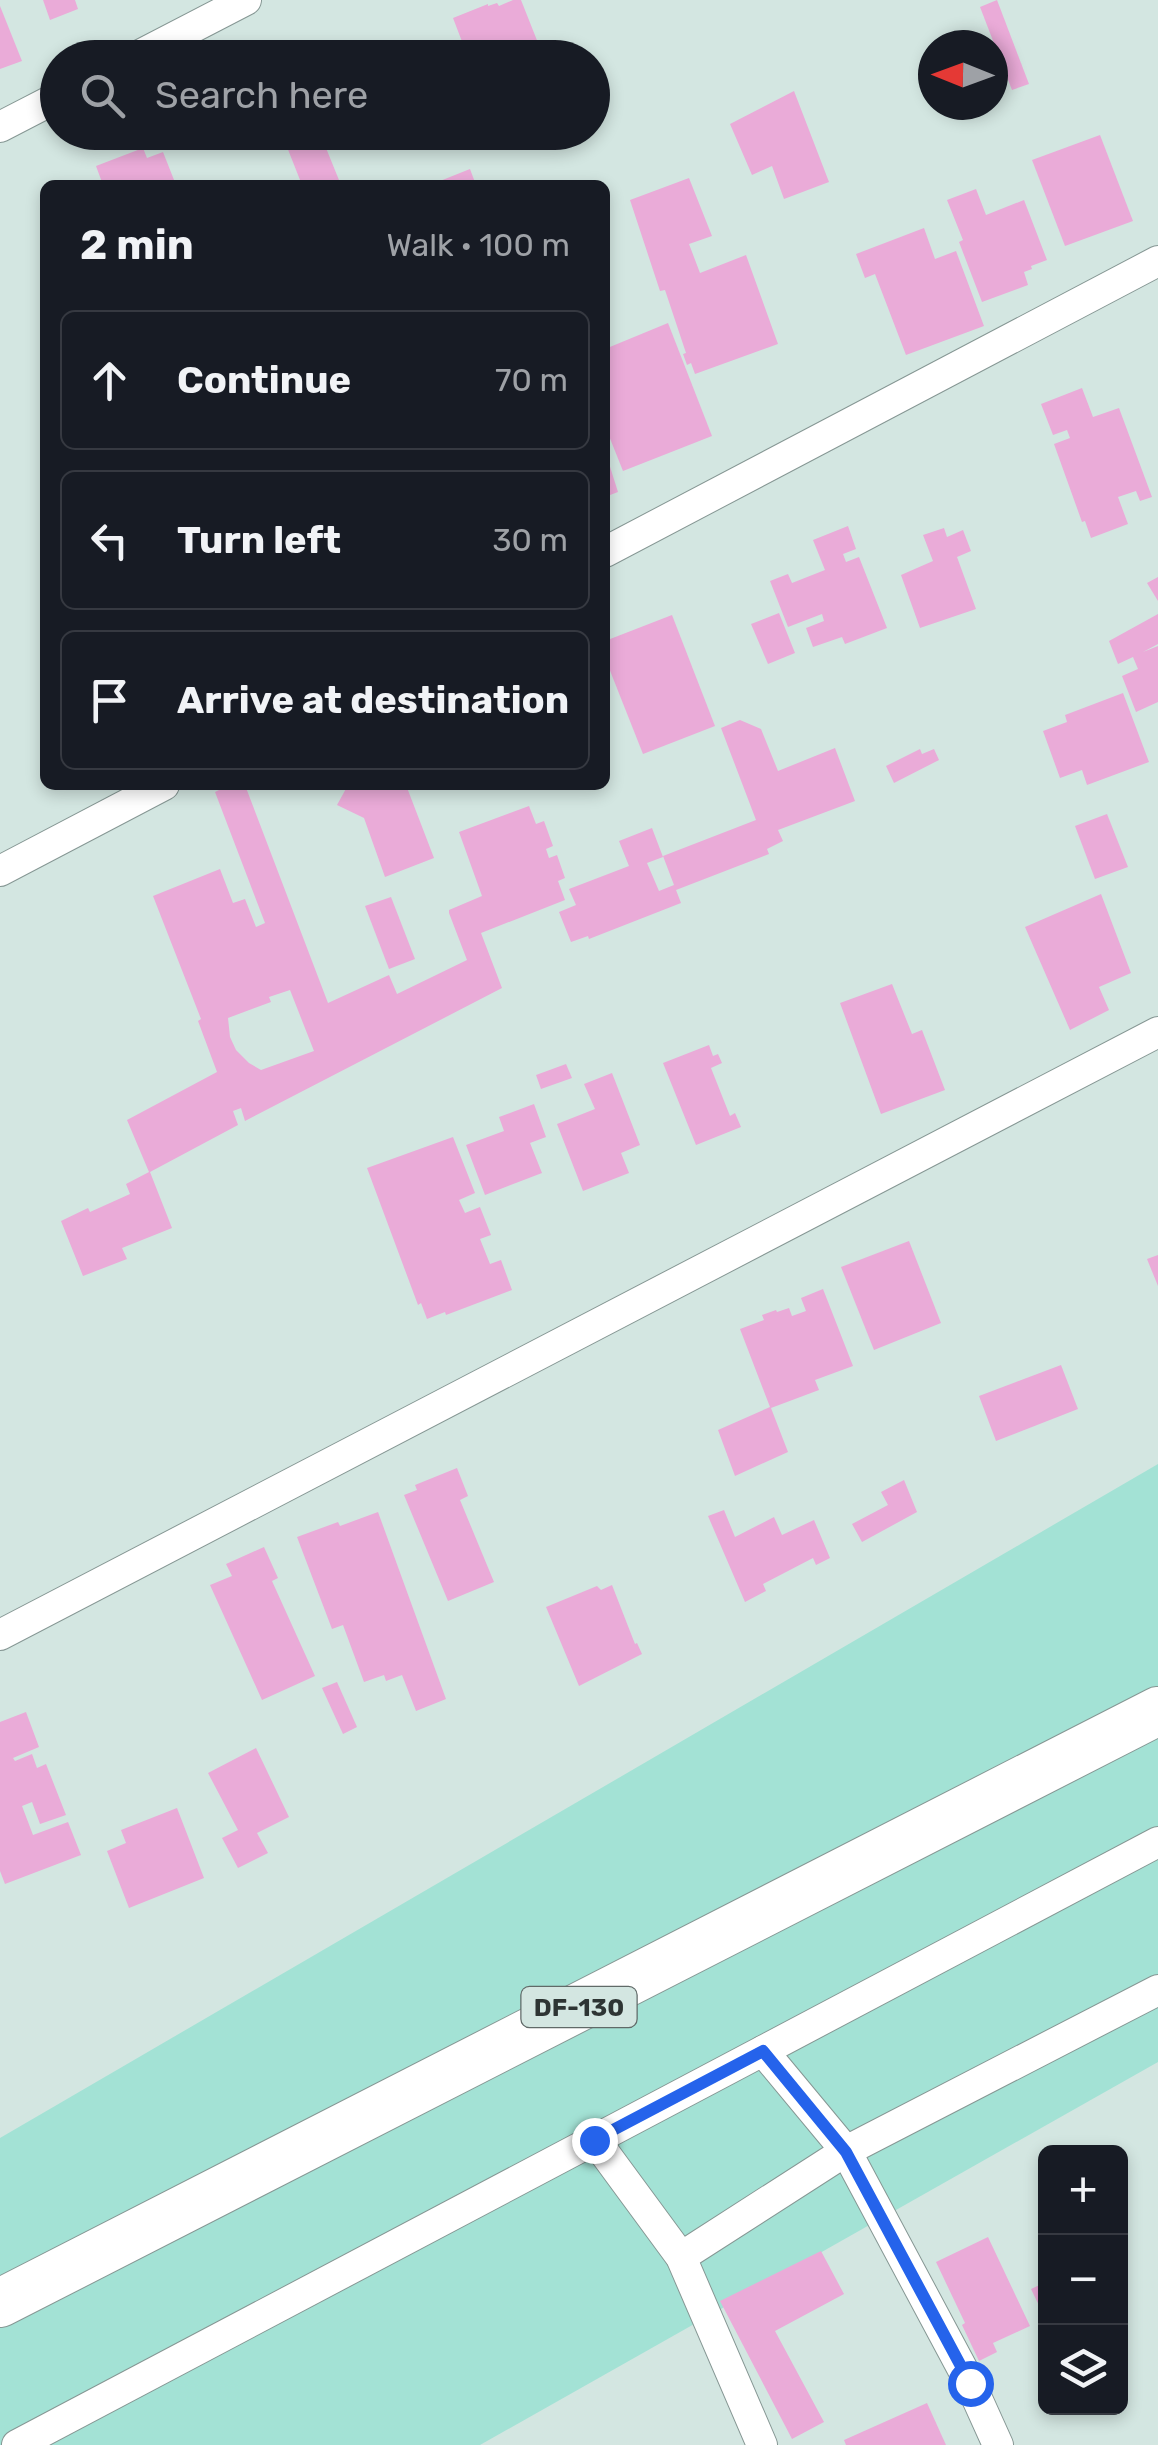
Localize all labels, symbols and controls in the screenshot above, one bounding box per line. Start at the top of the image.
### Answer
north arrow [918,30,1008,120]
search box [40,40,610,150]
icon: search [75,68,130,123]
text: Search here [155,72,368,118]
text: 2 min [80,220,194,270]
text: Walk · 100 m [387,226,570,264]
icon: ahead [82,353,137,408]
text: Continue [177,357,351,403]
text: 70 m [495,361,568,399]
icon: left [82,513,137,568]
text: Turn left [177,517,341,563]
text: 30 m [492,521,568,559]
icon: arrive [82,673,137,728]
text: Arrive at destination [177,677,569,723]
road number: DF-130 [522,1987,636,2027]
route end [572,2118,618,2164]
map controls [1038,2145,1128,2415]
button: + [1038,2145,1128,2235]
button: − [1038,2235,1128,2325]
button: layers [1038,2325,1128,2415]
route start [948,2361,994,2407]

